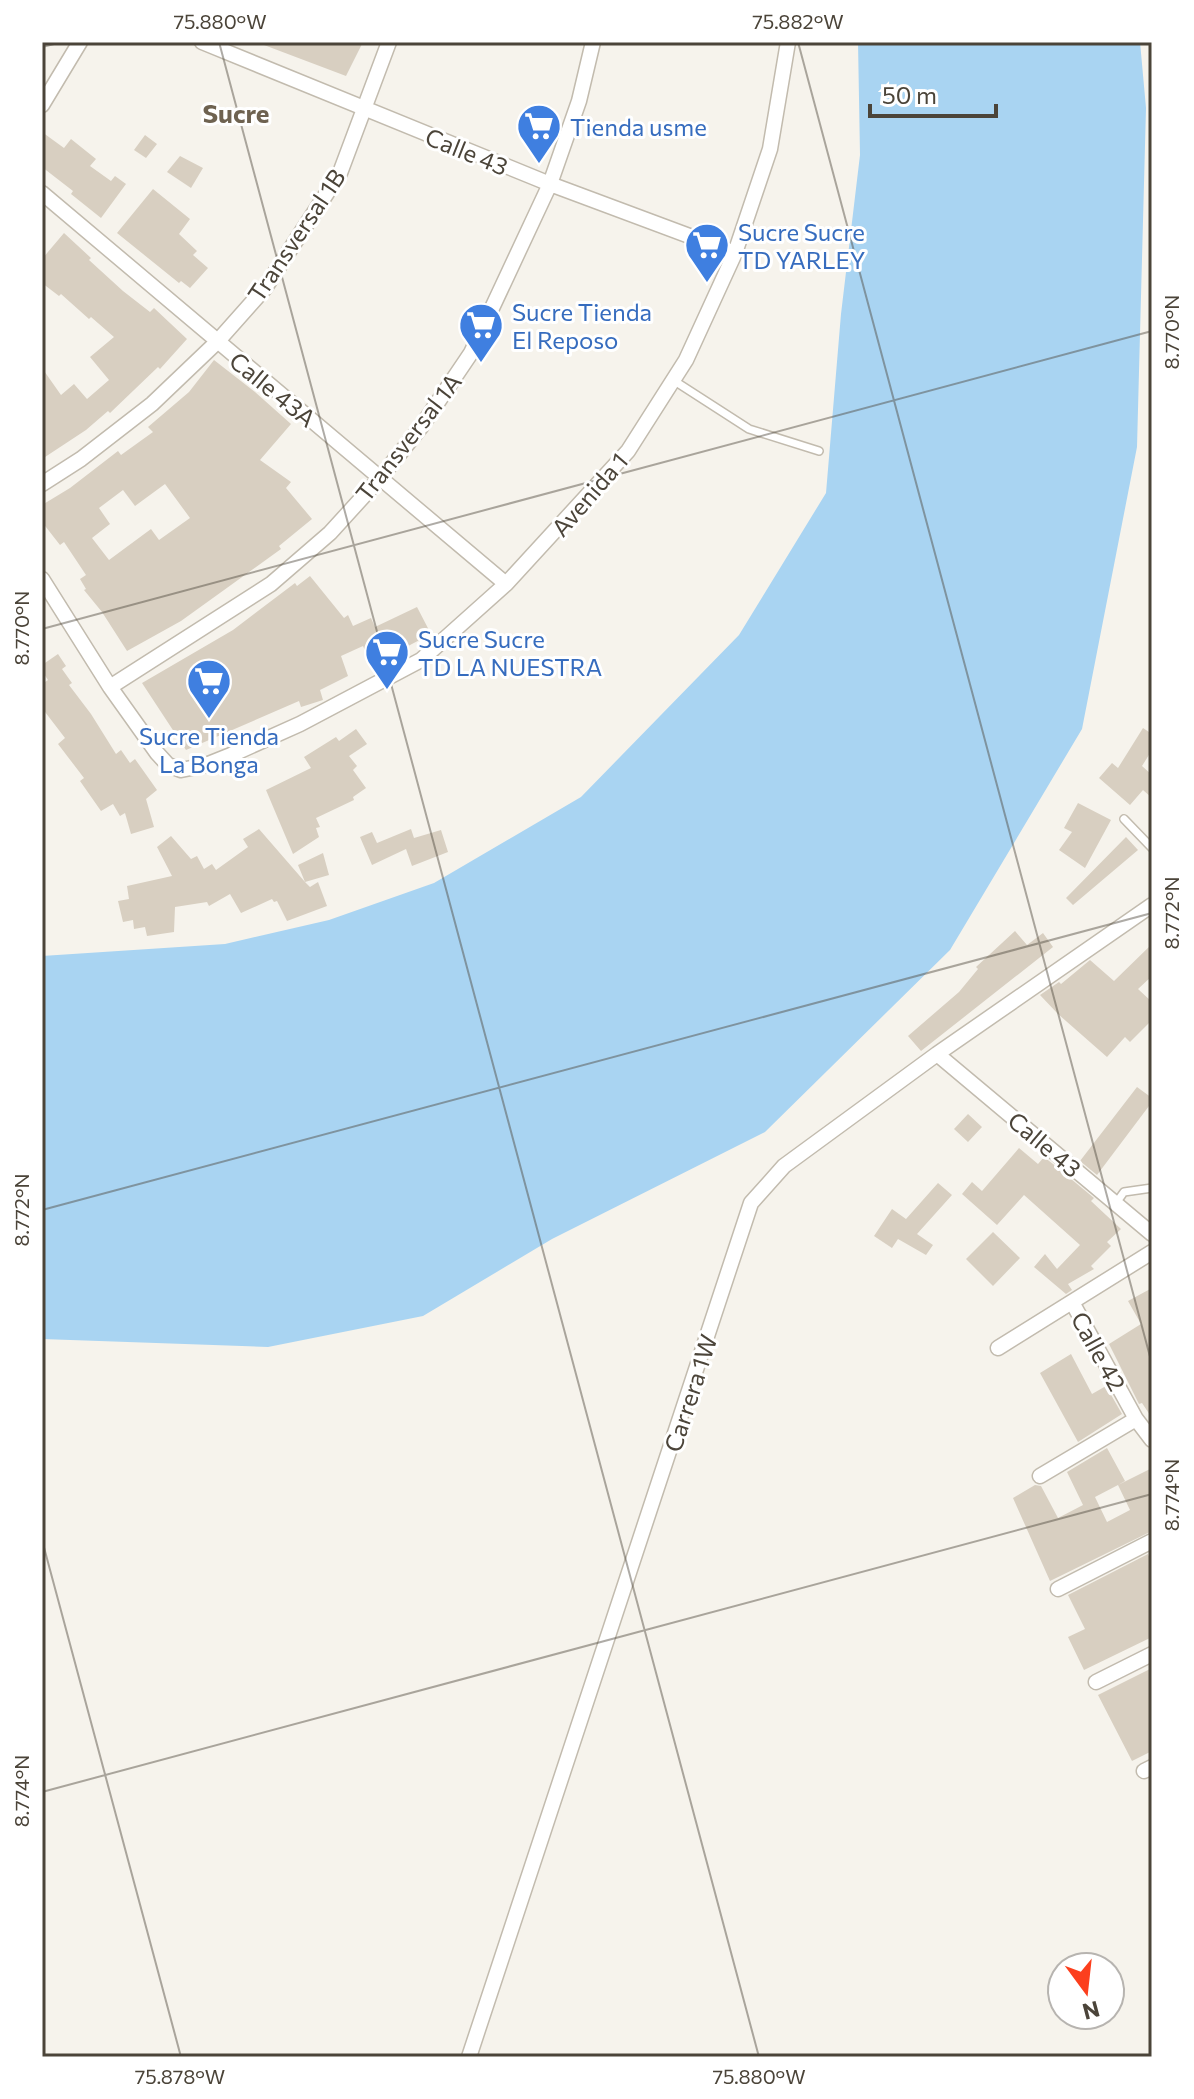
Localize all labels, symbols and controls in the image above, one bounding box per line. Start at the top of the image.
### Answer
text: 75.880°W [173,9,267,33]
text: 75.882°W [752,9,844,33]
scale bar [870,68,996,118]
text: 50 m [882,80,937,109]
district label: Sucre [202,97,270,128]
supermarket icon: Tienda usme [515,102,563,165]
place label: Tienda usme [570,112,707,141]
street label: Calle 43 [421,121,513,181]
street label: Transversal 1B [241,163,351,307]
place label: Sucre Sucre TD YARLEY [738,217,866,274]
supermarket icon: Sucre Sucre TD YARLEY [683,221,731,284]
text: 8.770°N [1159,295,1183,369]
place label: Sucre Tienda El Reposo [512,297,652,354]
supermarket icon: Sucre Tienda El Reposo [457,301,505,364]
street label: Calle 43A [224,345,322,433]
street label: Transversal 1A [349,367,467,507]
street label: Avenida 1 [545,446,633,542]
text: 8.770°N [9,591,33,665]
place label: Sucre Sucre TD LA NUESTRA [418,624,602,681]
supermarket icon: Sucre Sucre TD LA NUESTRA [363,628,411,691]
supermarket icon: Sucre Tienda La Bonga [185,657,233,720]
place label: Sucre Tienda La Bonga [139,721,279,778]
text: 8.772°N [1159,876,1183,950]
street label: Calle 43 [1003,1105,1087,1183]
text: 8.772°N [9,1173,33,1247]
street label: Calle 42 [1066,1306,1132,1396]
street label: Carrera 1W [657,1331,723,1455]
text: 8.774°N [1159,1459,1183,1531]
text: 8.774°N [9,1755,33,1827]
north arrow [1046,1951,1126,2031]
text: N [1080,1996,1103,2026]
text: 75.878°W [135,2064,225,2088]
text: 75.880°W [712,2064,806,2088]

